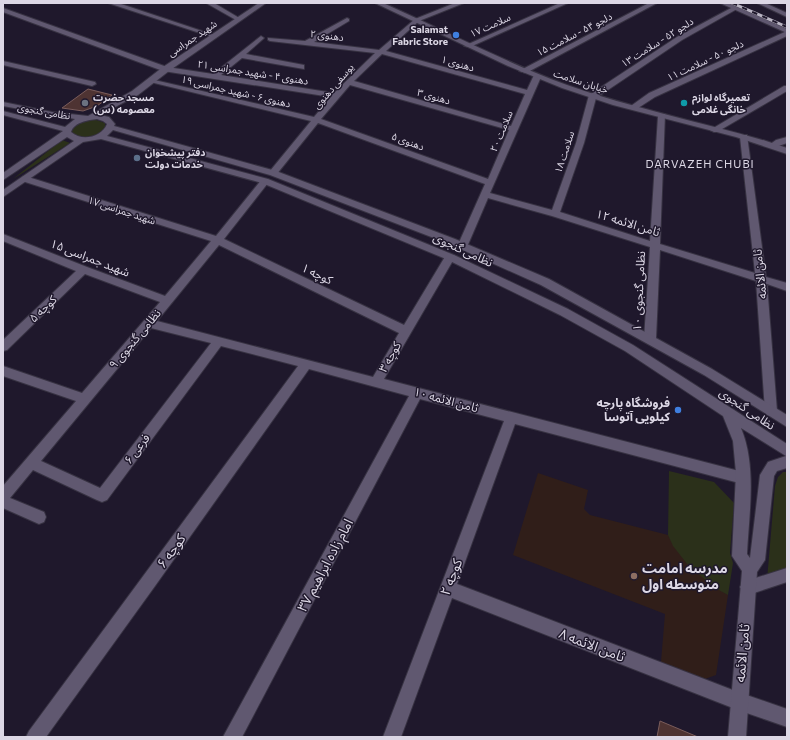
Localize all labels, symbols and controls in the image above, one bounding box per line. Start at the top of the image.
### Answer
street label: دلجو ۵۴ - سلامت ۱۵ [534,10,614,59]
street label: سلامت ۱۷ [468,11,512,39]
street label: دلجو ۵۲ - سلامت ۱۳ [619,15,696,70]
street label: شهید جمراسی [165,17,220,60]
place label: Salamat Fabric Store [392,23,448,47]
street label: دهنوی ۲ [309,27,345,44]
marker: Salamat Fabric Store [451,30,461,40]
street label: دلجو ۵۰ - سلامت ۱۱ [665,37,746,84]
street label: دهنوی ۱ [440,53,476,74]
street label: دهنوی ۴ - شهید جمراسی ۲۱ [197,57,310,88]
street label: یوسفی دهنوی [310,61,357,112]
street label: خیابان سلامت [552,67,610,96]
street label: دهنوی ۶ - شهید جمراسی ۱۹ [180,73,292,110]
street label: دهنوی ۳ [416,86,452,107]
place label: مسجد حضرت معصومه (س) [93,91,155,116]
place label: تعمیرگاه لوازم خانگی غلامی [692,91,750,116]
marker: مسجد حضرت معصومه (س) [80,98,90,108]
marker: تعمیرگاه لوازم خانگی غلامی [679,98,689,108]
street label: نظامی گنجوی [16,100,72,123]
street label: سلامت ۲۰ [487,109,515,153]
street label: سلامت ۱۸ [552,129,576,174]
street label: دهنوی ۵ [390,130,426,153]
place label: دفتر پیشخوان خدمات دولت [145,146,206,170]
marker: دفتر پیشخوان خدمات دولت [132,153,142,163]
district label: DARVAZEH CHUBI [645,157,755,170]
street label: شهید جمراسی ۱۷ [86,193,157,228]
street label: ثامن الائمه ۱۲ [594,206,662,240]
street label: نظامی گنجوی [431,229,495,270]
street label: شهید جمراسی ۱۵ [48,235,132,280]
street label: ثامن الائمه [749,248,770,300]
street label: نظامی گنجوی ۱۰ [629,251,648,331]
street label: کوچه ۱ [299,260,336,289]
street label: کوچه ۵ [26,291,61,326]
street label: نظامی گنجوی ۹ [105,306,164,372]
street label: کوچه ۳ [375,338,405,375]
street label: ثامن الائمه ۱۰ [412,384,481,415]
street label: نظامی گنجوی [716,384,778,433]
place label: فروشگاه پارچه کیلویی آتوسا [597,395,671,424]
marker: فروشگاه پارچه کیلویی آتوسا [673,405,683,415]
street label: فرعی ۶ [120,431,153,467]
street label: امام زاده ابراهیم ۳۷ [293,515,359,616]
street label: کوچه ۶ [153,530,190,572]
street label: کوچه ۲ [436,556,467,598]
place label: مدرسه امامت متوسطه اول [642,559,728,593]
marker: مدرسه امامت متوسطه اول [629,571,639,581]
street label: ثامن الائمه [730,623,754,683]
street label: ثامن الائمه ۸ [556,624,628,666]

